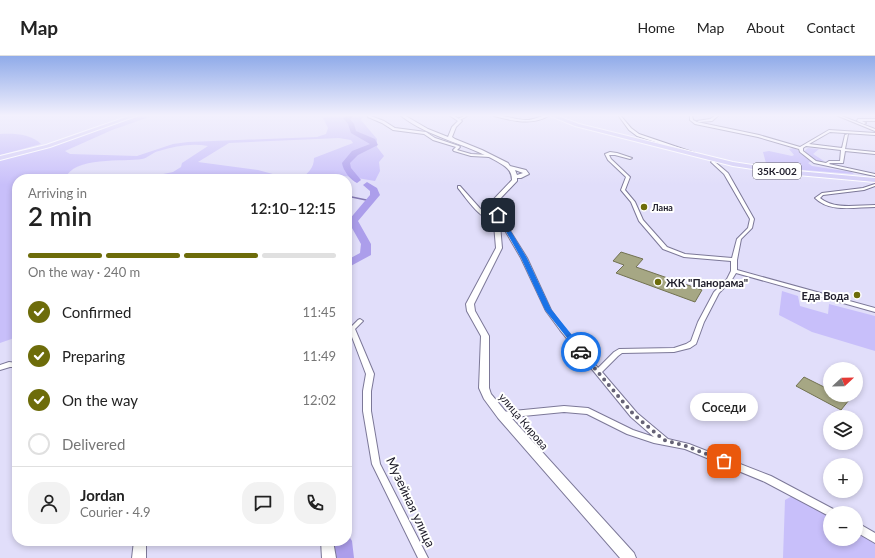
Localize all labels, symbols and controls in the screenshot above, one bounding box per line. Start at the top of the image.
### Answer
text: Map [20,16,58,39]
text: Home [637,19,675,36]
text: Map [697,19,724,36]
text: About [746,19,784,36]
text: Contact [806,19,855,36]
road number: 35К-002 [753,163,801,179]
text: Arriving in [28,185,87,201]
pin [481,198,515,232]
text: 12:10–12:15 [250,199,336,217]
text: 2 min [28,200,92,232]
marker: Лана [639,202,649,212]
place label: Лана [651,202,673,213]
icon: home [487,204,509,226]
text: On the way · 240 m [28,264,140,280]
place label: ЖК "Панорама" [666,276,748,289]
marker: ЖК "Панорама" [653,277,663,287]
place label: Еда Вода [802,289,849,302]
marker: Еда Вода [852,290,862,300]
icon: check [28,301,50,323]
text: Confirmed [62,303,131,321]
text: 11:45 [303,304,336,320]
courier [561,332,601,372]
icon: car [570,341,592,363]
icon: check [28,345,50,367]
text: Preparing [62,347,125,365]
text: 11:49 [303,348,336,364]
north arrow [823,362,863,402]
map controls [823,362,863,546]
icon: check [28,389,50,411]
street label: улица Кирова [497,390,551,452]
text: On the way [62,391,138,409]
text: 12:02 [303,392,336,408]
callout: Соседи [690,393,758,421]
text: Соседи [702,399,746,415]
button: layers [823,410,863,450]
text: Delivered [62,435,125,453]
pin [707,444,741,478]
icon: bag [713,450,735,472]
street label: Музейная улица [383,454,439,550]
button: + [823,458,863,498]
button: person [28,482,70,524]
button: chat [242,482,284,524]
button: phone [294,482,336,524]
text: Jordan [80,486,125,504]
text: Courier · 4.9 [80,504,151,520]
button: − [823,506,863,546]

